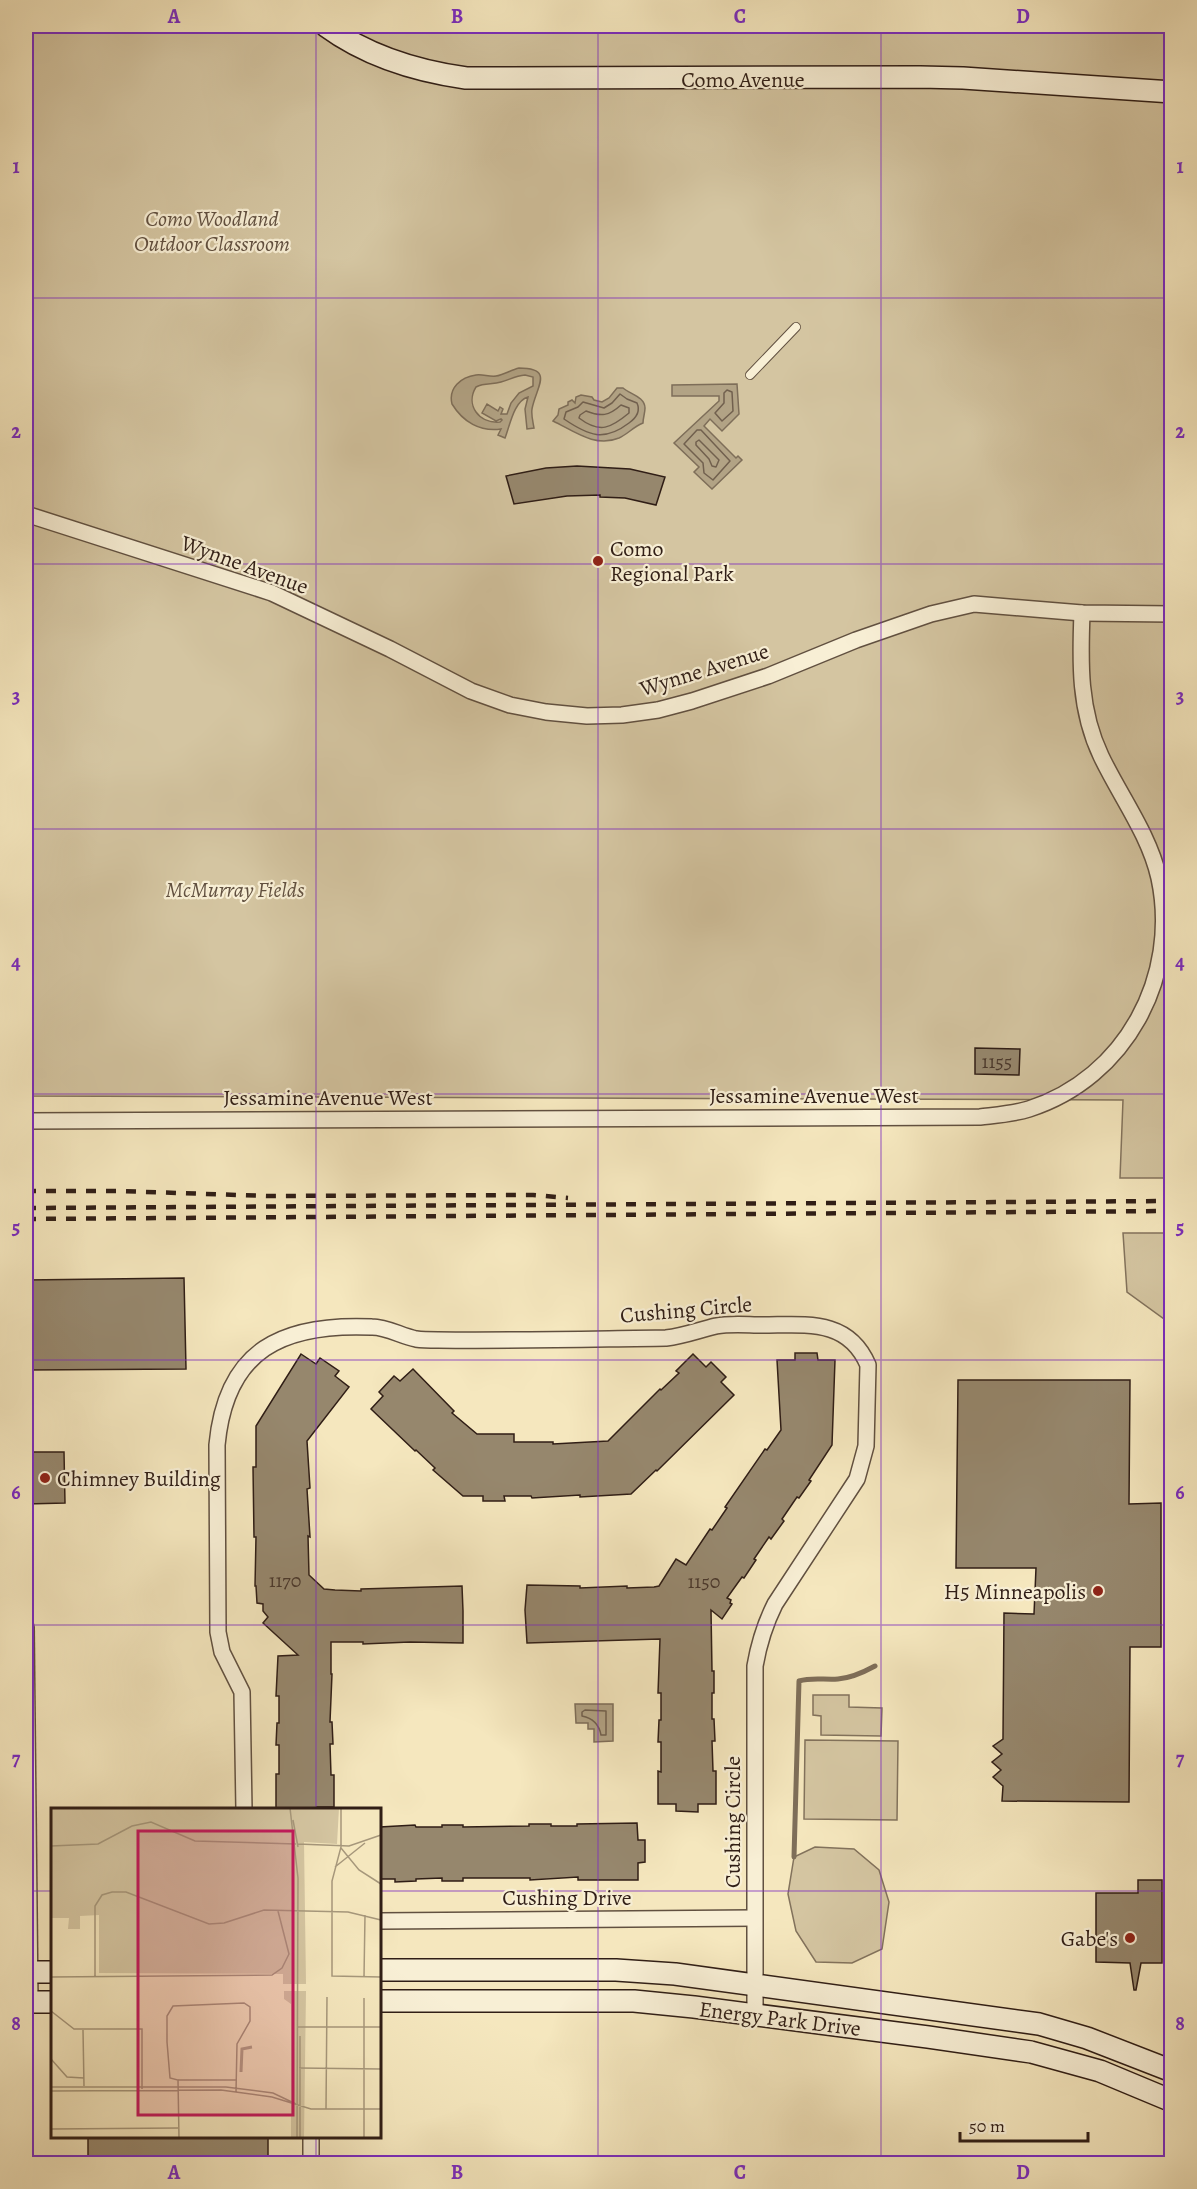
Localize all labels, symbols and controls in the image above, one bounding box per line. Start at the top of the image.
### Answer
text: A [167,3,181,30]
text: B [451,3,463,30]
text: C [734,3,746,30]
text: D [1016,3,1030,30]
street label: Como Avenue [681,65,805,95]
text: 1 [12,153,20,180]
text: 1 [1176,153,1184,180]
park label: Como Woodland Outdoor Classroom [134,204,290,259]
text: 2 [11,418,21,445]
text: 2 [1175,418,1185,445]
street label: Wynne Avenue [176,528,313,602]
place label: Como Regional Park [610,534,734,589]
marker: Como Regional Park [591,554,605,568]
street label: Wynne Avenue [635,636,773,704]
text: 3 [12,683,20,710]
text: 3 [1176,683,1184,710]
park label: McMurray Fields [166,875,305,905]
text: 4 [11,949,21,976]
text: 4 [1175,949,1185,976]
house number: 1155 [982,1048,1012,1075]
street label: Jessamine Avenue West [709,1081,919,1111]
street label: Jessamine Avenue West [223,1083,433,1113]
text: 5 [12,1214,20,1241]
text: 5 [1176,1214,1184,1241]
street label: Cushing Circle [619,1289,753,1331]
place label: Chimney Building [57,1464,221,1494]
marker: Chimney Building [38,1471,52,1485]
text: 6 [11,1479,21,1506]
text: 6 [1175,1479,1185,1506]
house number: 1170 [269,1567,301,1594]
house number: 1150 [688,1568,720,1595]
place label: H5 Minneapolis [944,1577,1086,1607]
marker: H5 Minneapolis [1091,1584,1105,1598]
text: 7 [12,1745,21,1772]
text: 7 [1176,1745,1185,1772]
street label: Cushing Circle [718,1756,748,1888]
inset map [51,1808,381,2138]
street label: Cushing Drive [502,1883,632,1913]
place label: Gabe's [1061,1924,1118,1954]
marker: Gabe's [1123,1931,1137,1945]
street label: Energy Park Drive [697,1994,863,2044]
text: 8 [11,2010,21,2037]
text: 8 [1175,2010,1185,2037]
scale bar [960,2105,1088,2143]
text: 50 m [969,2114,1005,2138]
text: A [167,2159,181,2186]
text: B [451,2159,463,2186]
text: C [734,2159,746,2186]
text: D [1016,2159,1030,2186]

